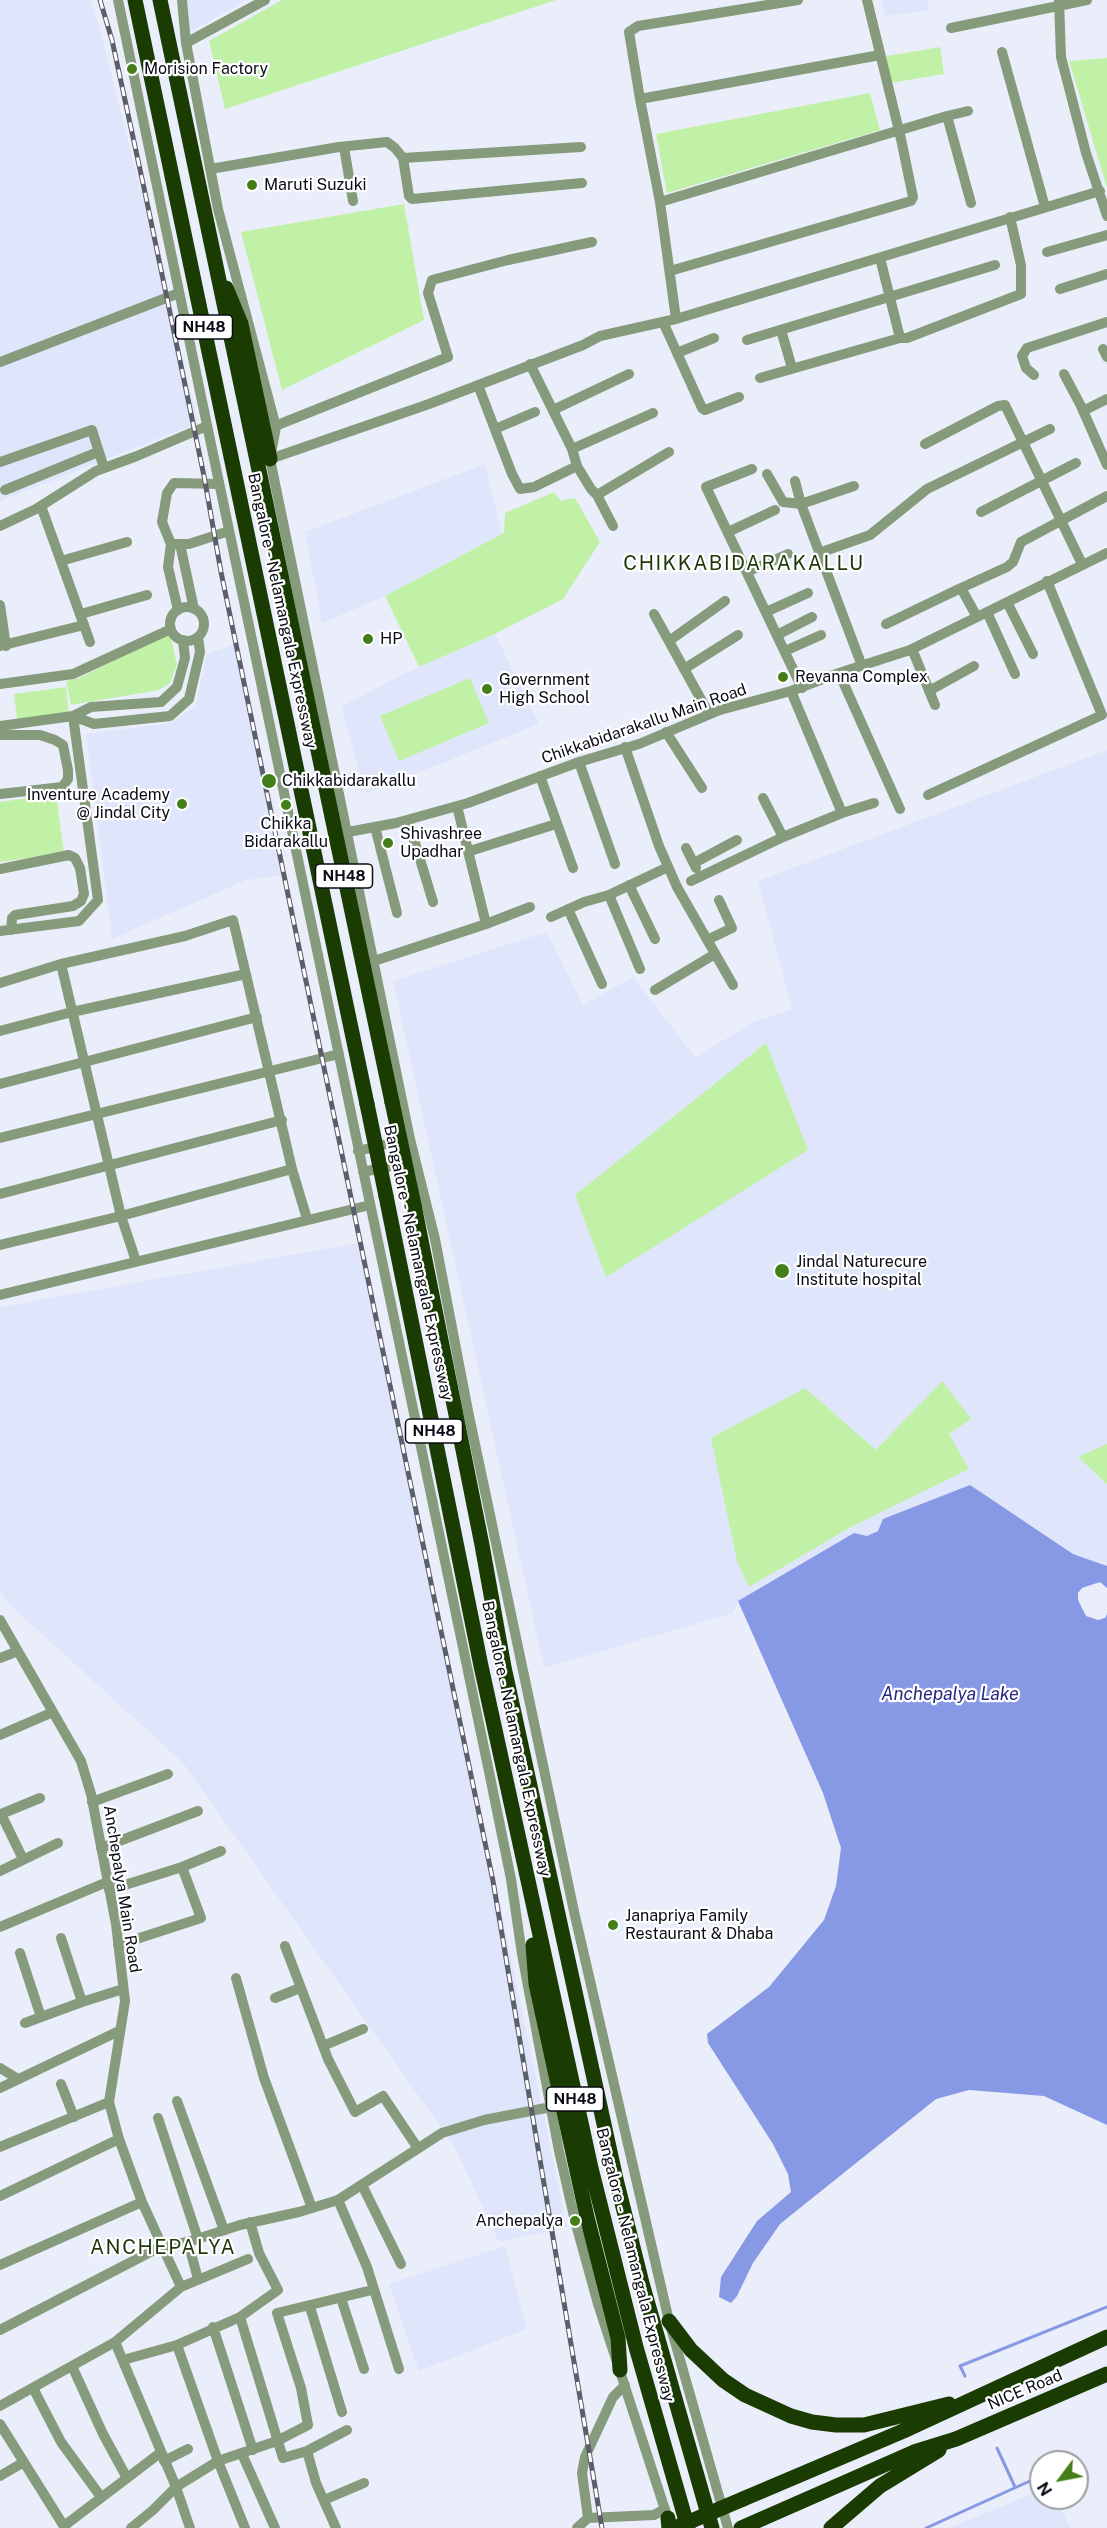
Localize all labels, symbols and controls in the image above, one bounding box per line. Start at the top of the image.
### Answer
place label: Morision Factory [144,59,268,79]
marker: Morision Factory [125,62,139,76]
place label: Maruti Suzuki [264,175,367,195]
marker: Maruti Suzuki [245,178,259,192]
road number: NH48 [176,315,232,339]
street label: Bangalore - Nelamangala Expressway [243,471,321,751]
district label: CHIKKABIDARAKALLU [623,552,865,576]
place label: HP [380,629,402,649]
marker: HP [361,632,375,646]
place label: Revanna Complex [795,667,928,687]
place label: Government High School [499,670,590,708]
marker: Revanna Complex [776,670,790,684]
street label: Chikkabidarakallu Main Road [539,680,749,768]
marker: Government High School [480,682,494,696]
place label: Chikkabidarakallu [282,771,416,791]
marker: Chikkabidarakallu [260,772,278,790]
place label: Inventure Academy @ Jindal City [27,785,170,823]
marker: Inventure Academy @ Jindal City [175,797,189,811]
marker: Chikka Bidarakallu [279,798,293,812]
place label: Chikka Bidarakallu [244,814,328,852]
place label: Shivashree Upadhar [400,824,482,862]
marker: Shivashree Upadhar [381,836,395,850]
road number: NH48 [316,864,372,888]
street label: Bangalore - Nelamangala Expressway [379,1123,457,1403]
place label: Jindal Naturecure Institute hospital [796,1252,927,1290]
marker: Jindal Naturecure Institute hospital [773,1262,791,1280]
road number: NH48 [406,1419,462,1443]
street label: Bangalore - Nelamangala Expressway [477,1599,555,1879]
water label: Anchepalya Lake [881,1683,1019,1705]
street label: Anchepalya Main Road [99,1804,145,1974]
place label: Janapriya Family Restaurant & Dhaba [625,1906,773,1944]
marker: Janapriya Family Restaurant & Dhaba [606,1918,620,1932]
road number: NH48 [546,2087,604,2111]
street label: Bangalore - Nelamangala Expressway [592,2126,678,2404]
place label: Anchepalya [476,2211,563,2231]
marker: Anchepalya [568,2214,582,2228]
district label: ANCHEPALYA [90,2236,236,2260]
street label: NICE Road [985,2366,1065,2414]
north arrow [1029,2450,1089,2510]
text: N [1034,2478,1056,2499]

